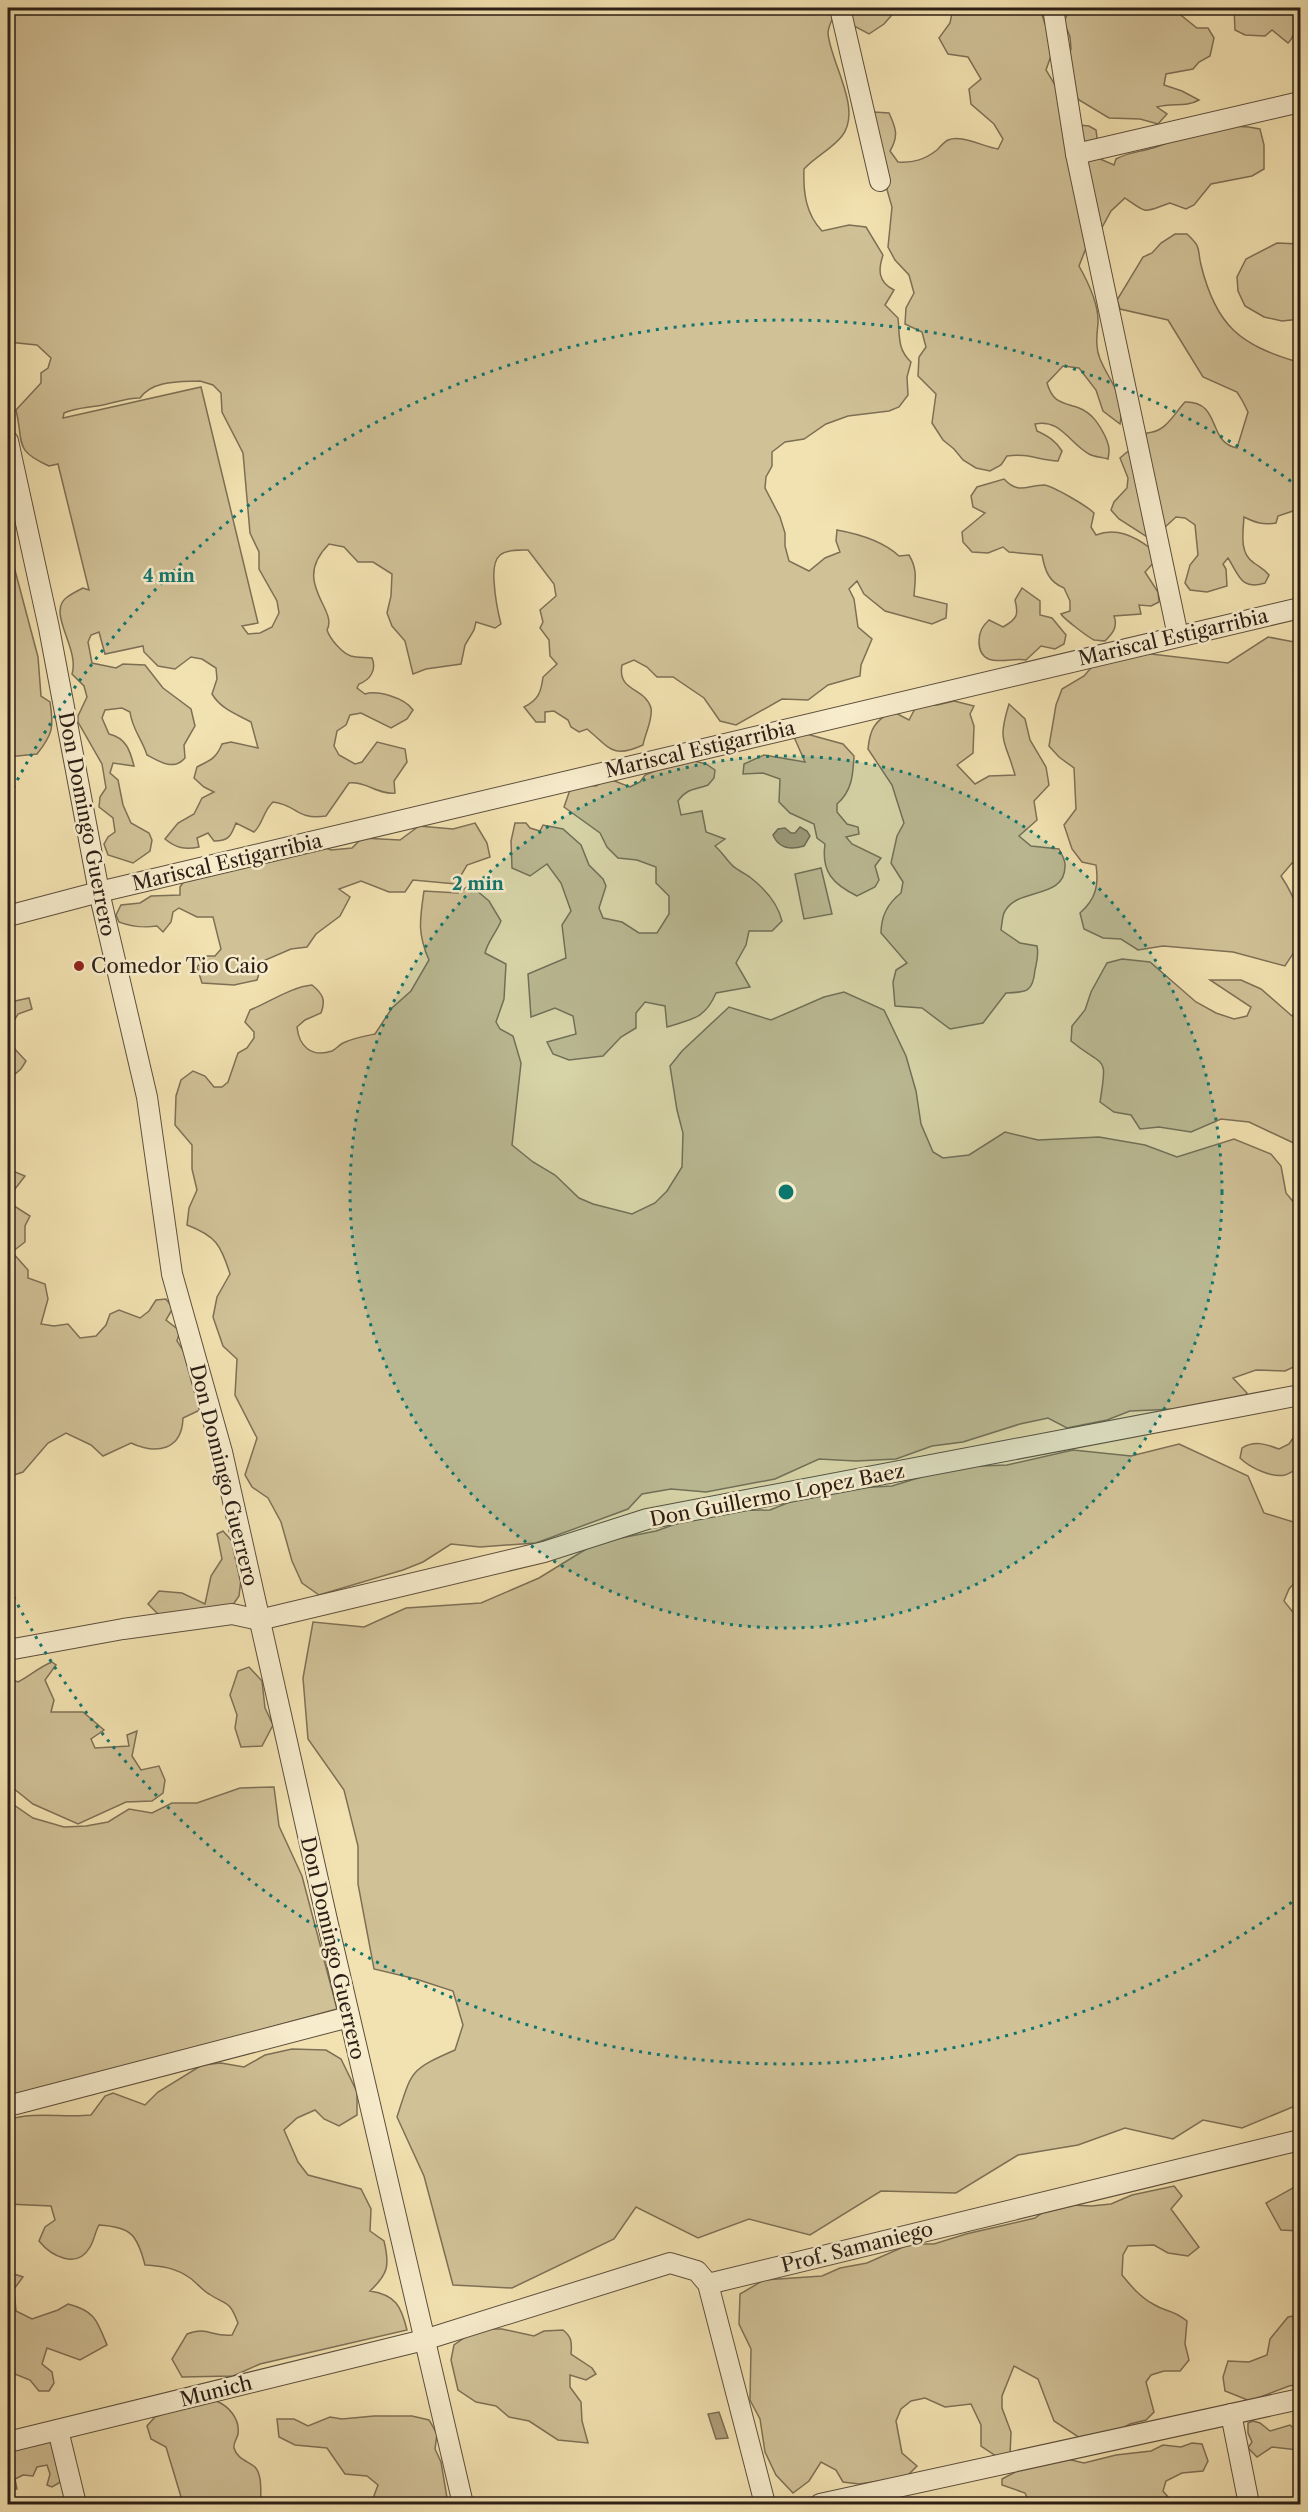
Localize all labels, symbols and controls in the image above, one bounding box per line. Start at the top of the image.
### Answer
text: 4 min [143,565,196,587]
street label: Mariscal Estigarribia [1076,603,1271,671]
street label: Don Domingo Guerrero [53,710,121,938]
street label: Mariscal Estigarribia [603,715,798,783]
street label: Mariscal Estigarribia [130,828,325,896]
text: 2 min [452,873,505,895]
place label: Comedor Tio Caio [91,954,268,978]
marker: Comedor Tio Caio [72,959,86,973]
centre of rings [776,1182,796,1202]
street label: Don Domingo Guerrero [185,1362,263,1588]
street label: Don Guillermo Lopez Baez [648,1458,906,1532]
street label: Don Domingo Guerrero [296,1834,370,2062]
street label: Prof. Samaniego [779,2217,935,2277]
street label: Munich [177,2370,255,2412]

